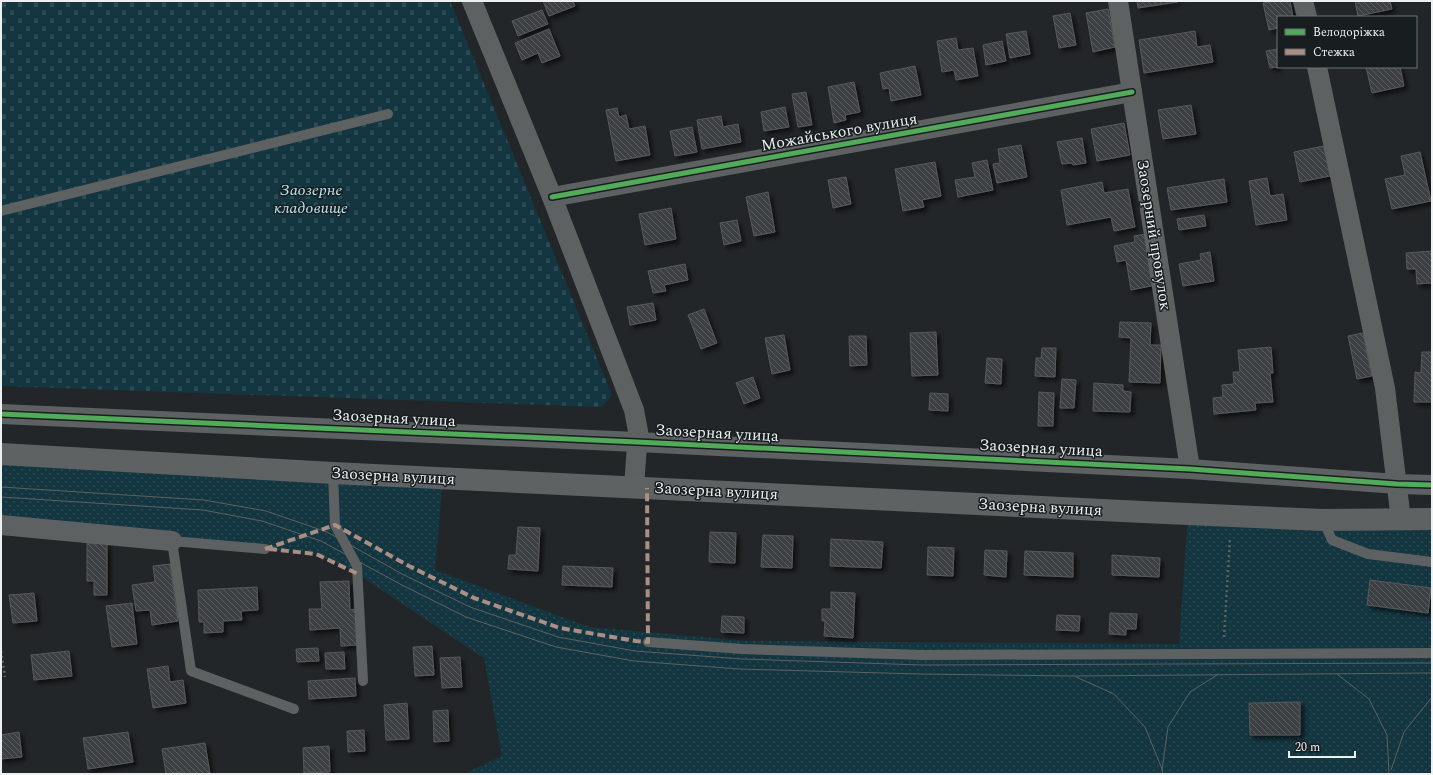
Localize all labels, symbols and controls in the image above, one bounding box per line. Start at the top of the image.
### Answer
legend [1277,16,1417,68]
text: Велодоріжка [1313,23,1385,42]
text: Стежка [1313,43,1355,62]
street label: Можайського вулиця [759,106,919,158]
street label: Заозерний провулок [1130,158,1178,312]
park label: Заозерне кладовище [274,178,348,220]
street label: Заозерная улица [332,403,457,433]
street label: Заозерная улица [655,418,780,448]
street label: Заозерная улица [979,433,1104,463]
street label: Заозерна вулиця [330,461,456,491]
street label: Заозерна вулиця [653,476,779,506]
street label: Заозерна вулиця [977,492,1103,522]
scale bar [1289,733,1355,759]
text: 20 m [1295,738,1320,757]

